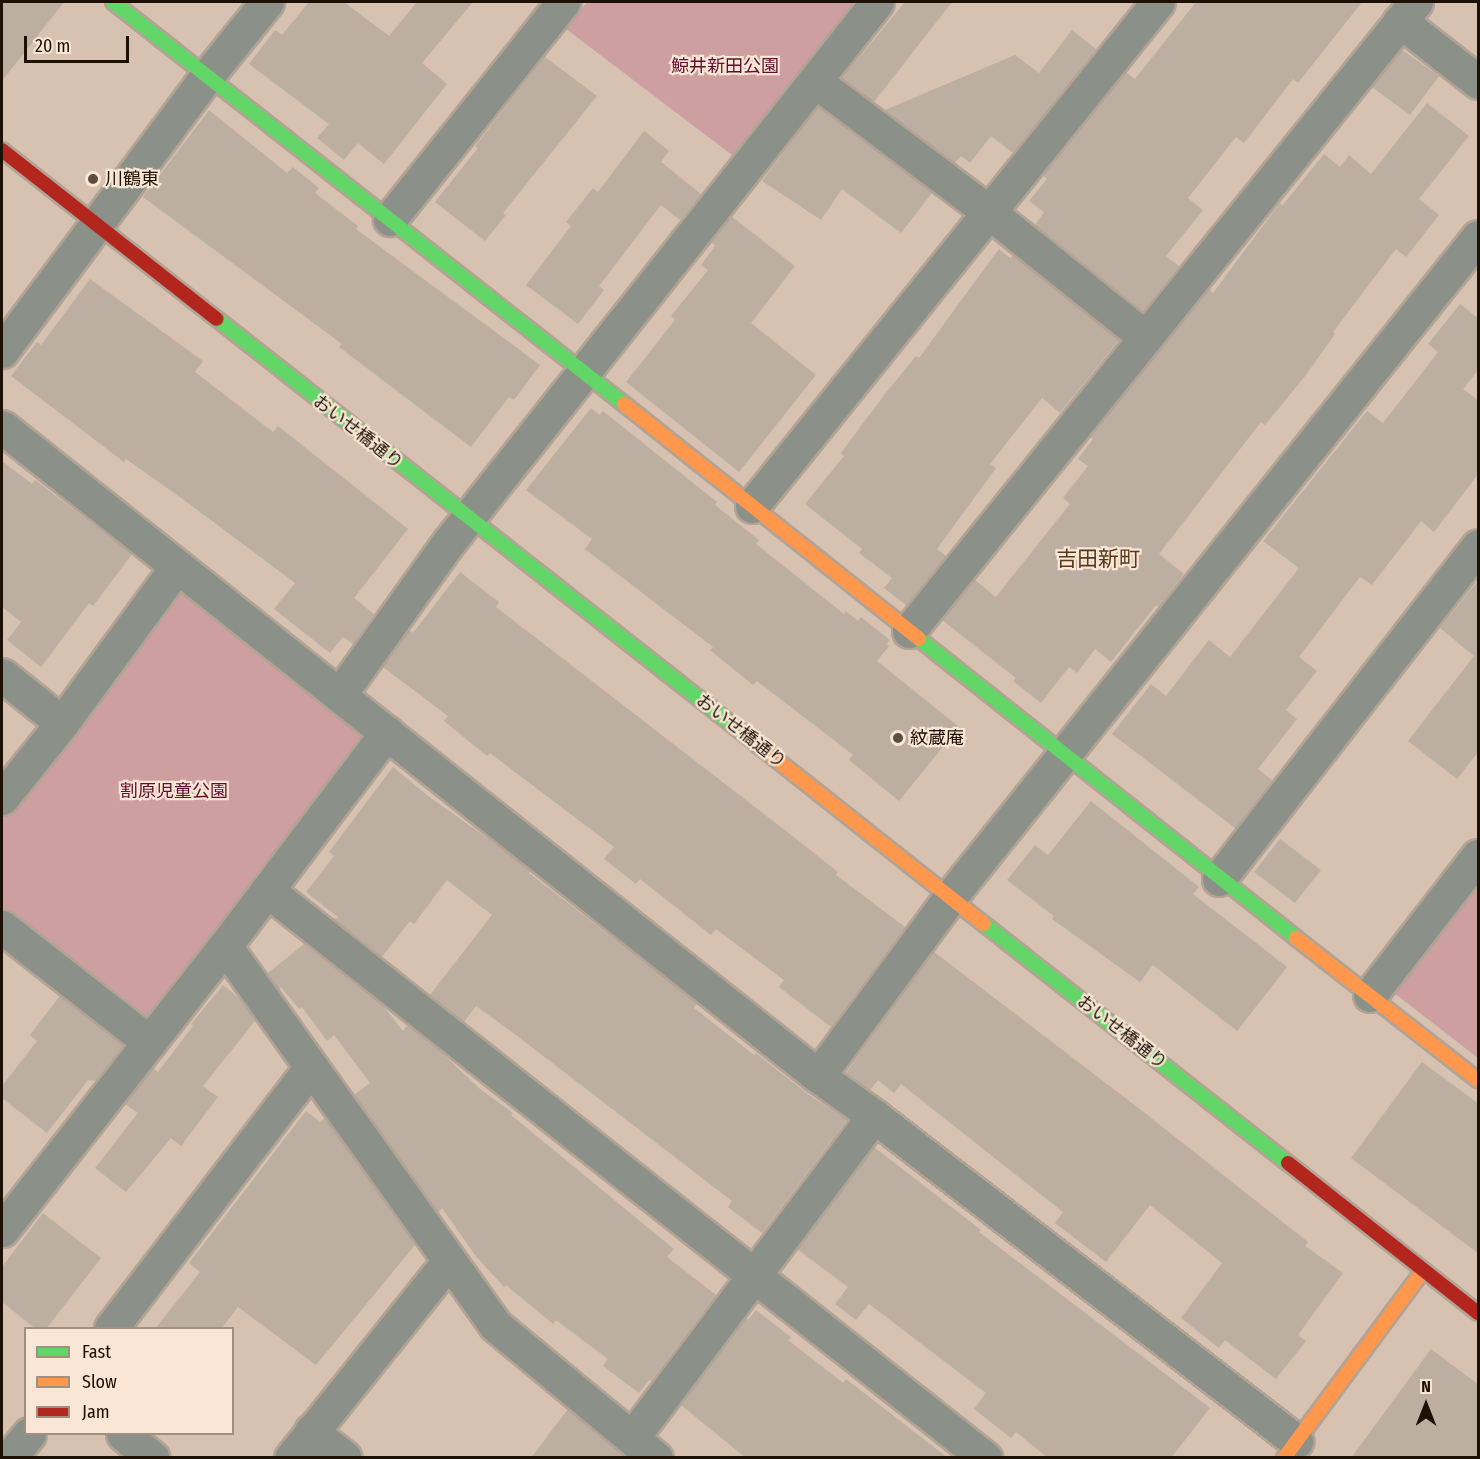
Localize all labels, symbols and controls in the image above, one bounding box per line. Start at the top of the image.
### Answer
scale bar [27,24,132,62]
text: 20 m [35,35,70,57]
park label: 鯨井新田公園 [671,55,779,77]
place label: 川鶴東 [105,168,159,190]
marker: 川鶴東 [86,172,100,186]
street label: おいせ橋通り [309,390,407,474]
district label: 吉田新町 [1056,546,1140,572]
street label: おいせ橋通り [692,689,790,773]
place label: 紋蔵庵 [910,727,964,749]
marker: 紋蔵庵 [891,731,905,745]
park label: 割原児童公園 [120,780,228,802]
street label: おいせ橋通り [1073,990,1171,1074]
legend [24,1327,234,1435]
text: Fast [82,1341,111,1363]
text: Slow [82,1371,117,1393]
north arrow [1396,1375,1456,1435]
text: N [1421,1377,1431,1396]
text: Jam [82,1401,110,1423]

